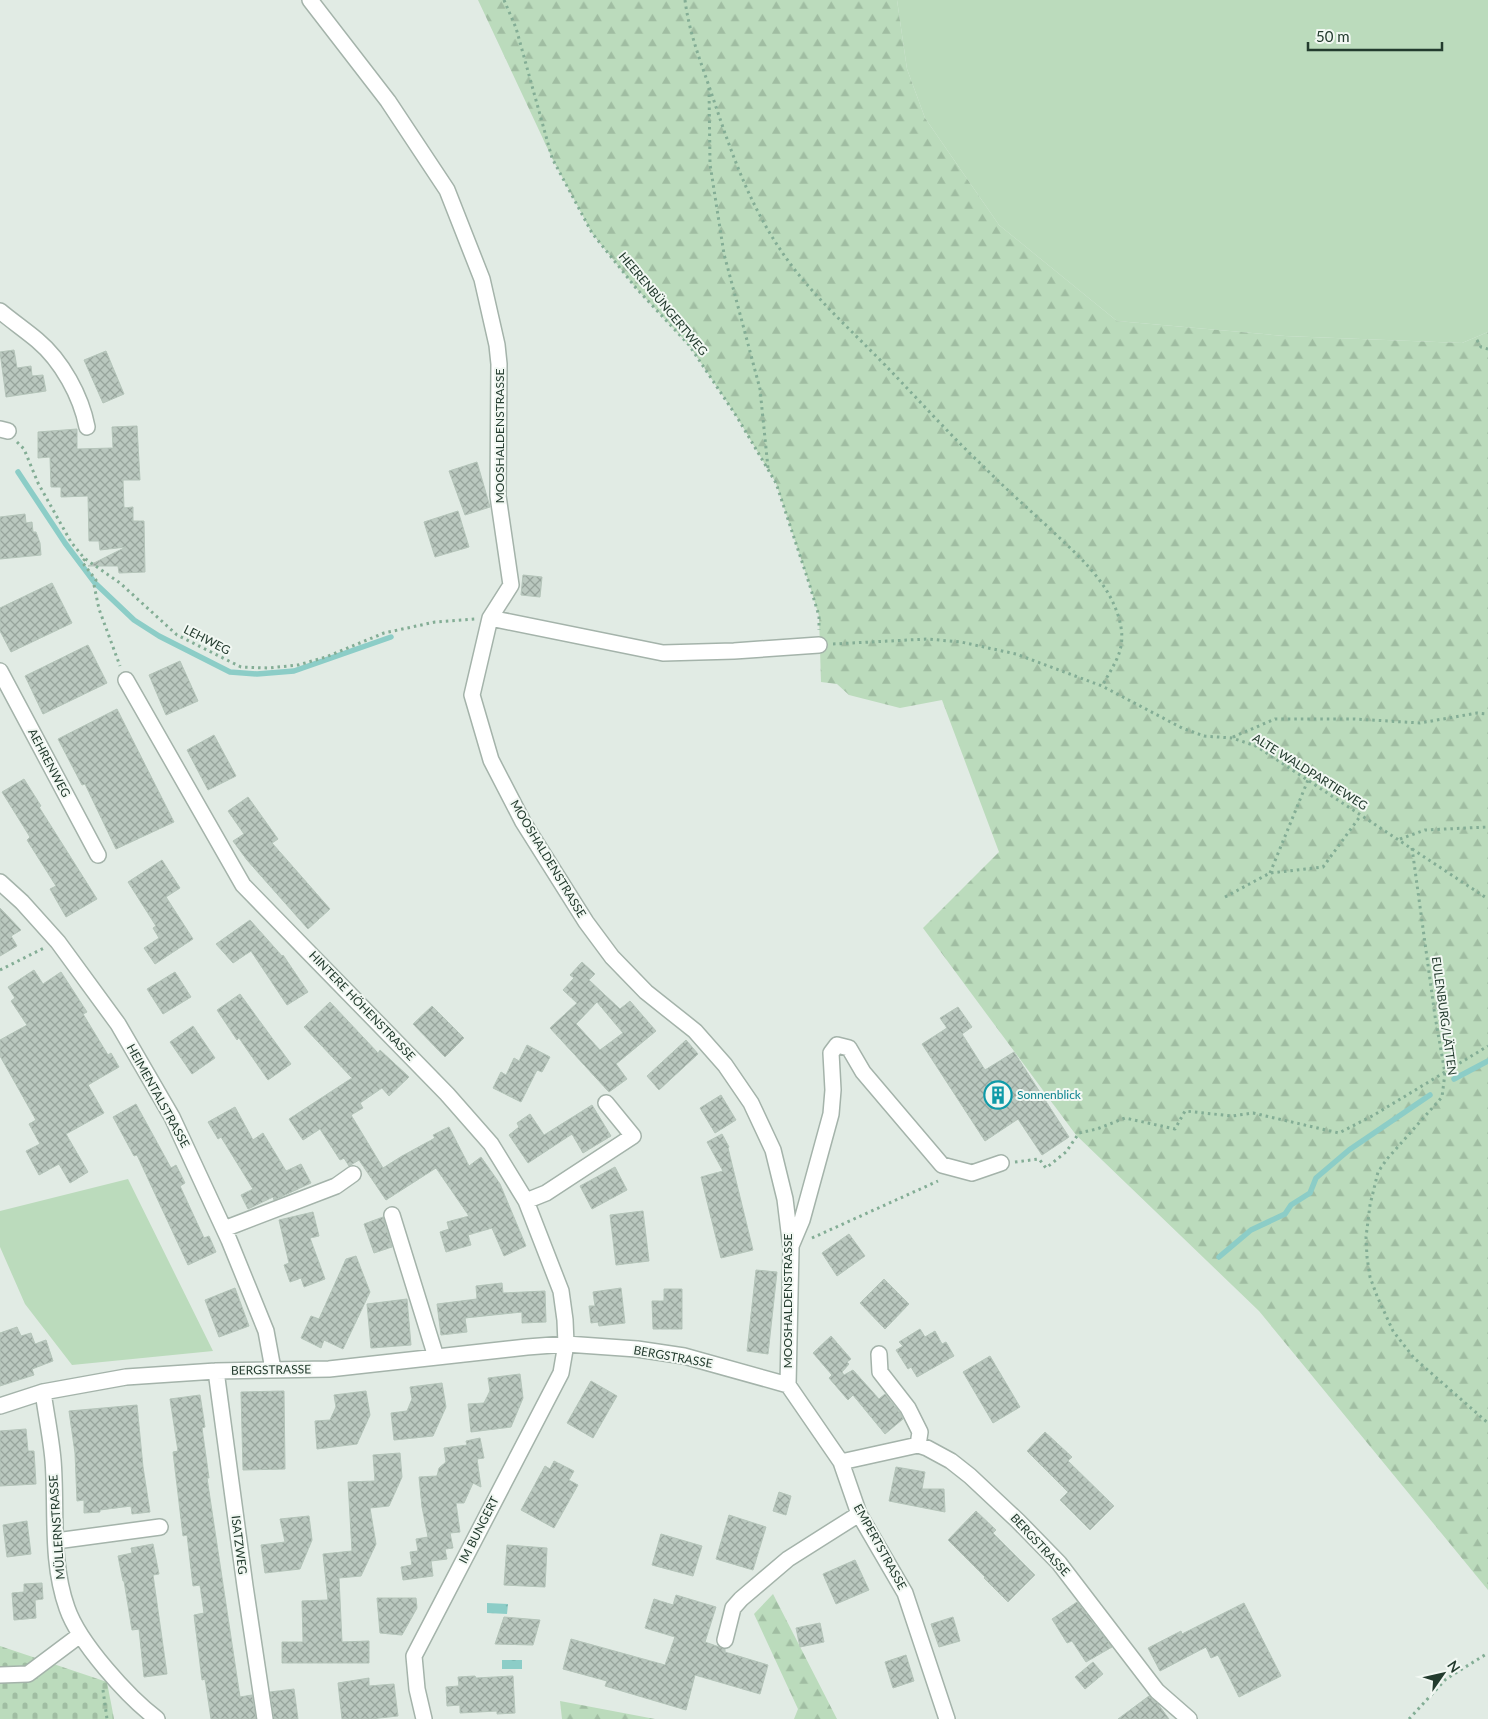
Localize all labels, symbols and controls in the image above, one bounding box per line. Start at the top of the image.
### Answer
scale bar [1308,20,1442,52]
text: 50 m [1316,27,1350,45]
street label: HEERENBÜNGERTWEG [616,249,711,359]
street label: MOOSHALDENSTRASSE [492,369,507,503]
street label: LEHWEG [181,621,233,658]
street label: AEHRENWEG [25,726,74,800]
street label: ALTE WALDPARTIEWEG [1250,730,1371,813]
street label: MOOSHALDENSTRASSE [507,797,590,920]
street label: HINTERE HÖHENSTRASSE [306,948,419,1064]
street label: EULENBURG/LÄTTEN [1429,956,1460,1076]
street label: HEIMENTALSTRASSE [124,1041,193,1150]
building icon: Sonnenblick [983,1080,1013,1110]
place label: Sonnenblick [1017,1087,1082,1102]
street label: MOOSHALDENSTRASSE [780,1234,795,1368]
street label: BERGSTRASSE [632,1342,714,1371]
street label: BERGSTRASSE [231,1361,311,1378]
street label: MÜLLERNSTRASSE [45,1474,68,1580]
street label: IM BUNGERT [455,1494,502,1566]
street label: EMPERTSTRASSE [851,1501,910,1592]
street label: BERGSTRASSE [1008,1510,1073,1579]
street label: ISATZWEG [228,1515,251,1575]
north arrow [1418,1649,1468,1699]
text: N [1444,1657,1464,1676]

